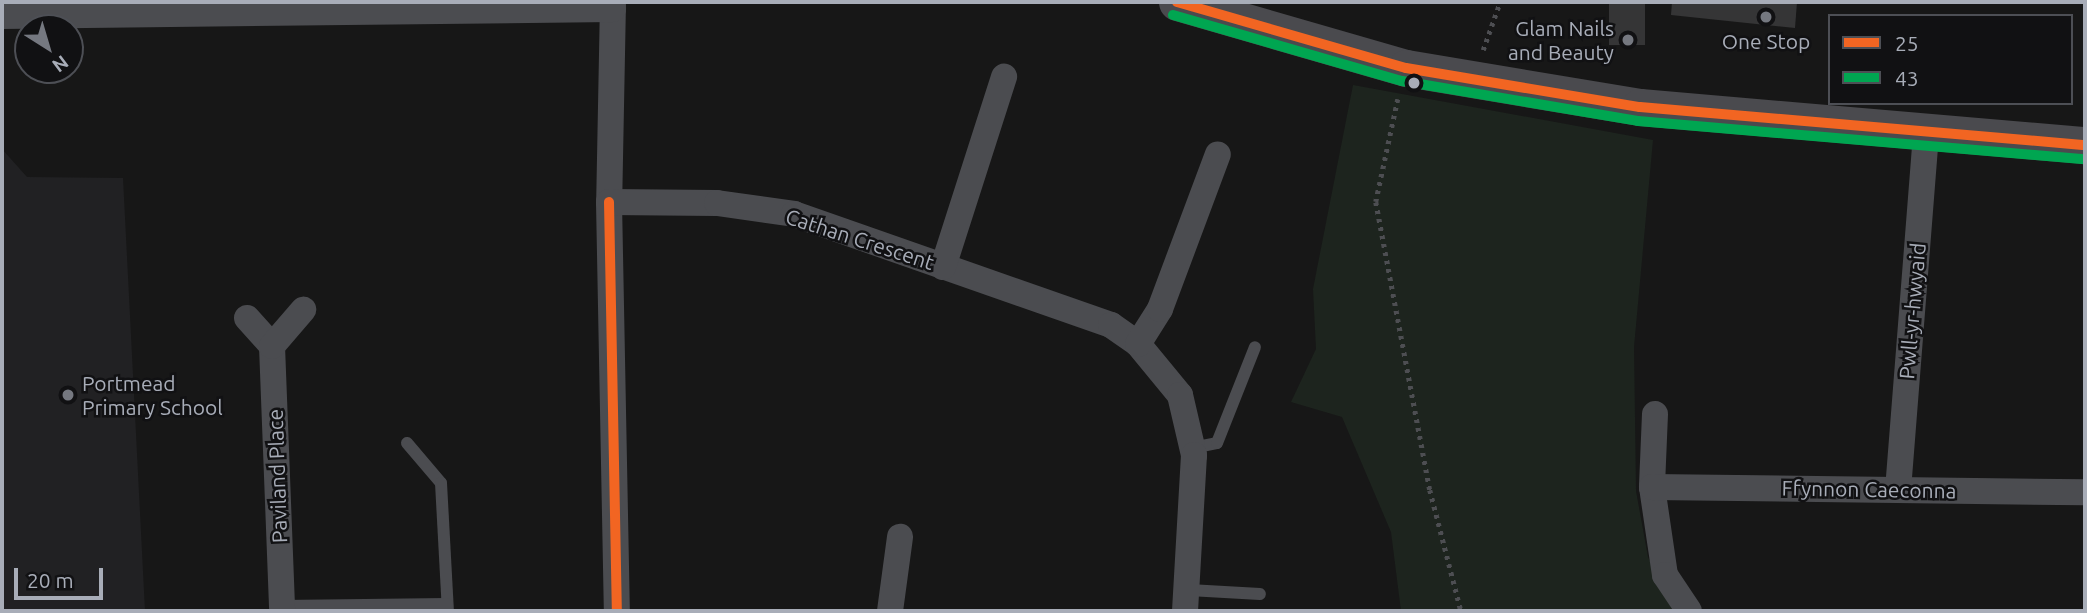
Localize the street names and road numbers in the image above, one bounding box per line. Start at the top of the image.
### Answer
street label: Cathan Crescent [783,203,937,275]
street label: Pwll-yr-hwyaid [1893,242,1931,380]
street label: Paviland Place [262,409,292,543]
street label: Ffynnon Caeconna [1781,475,1957,503]

